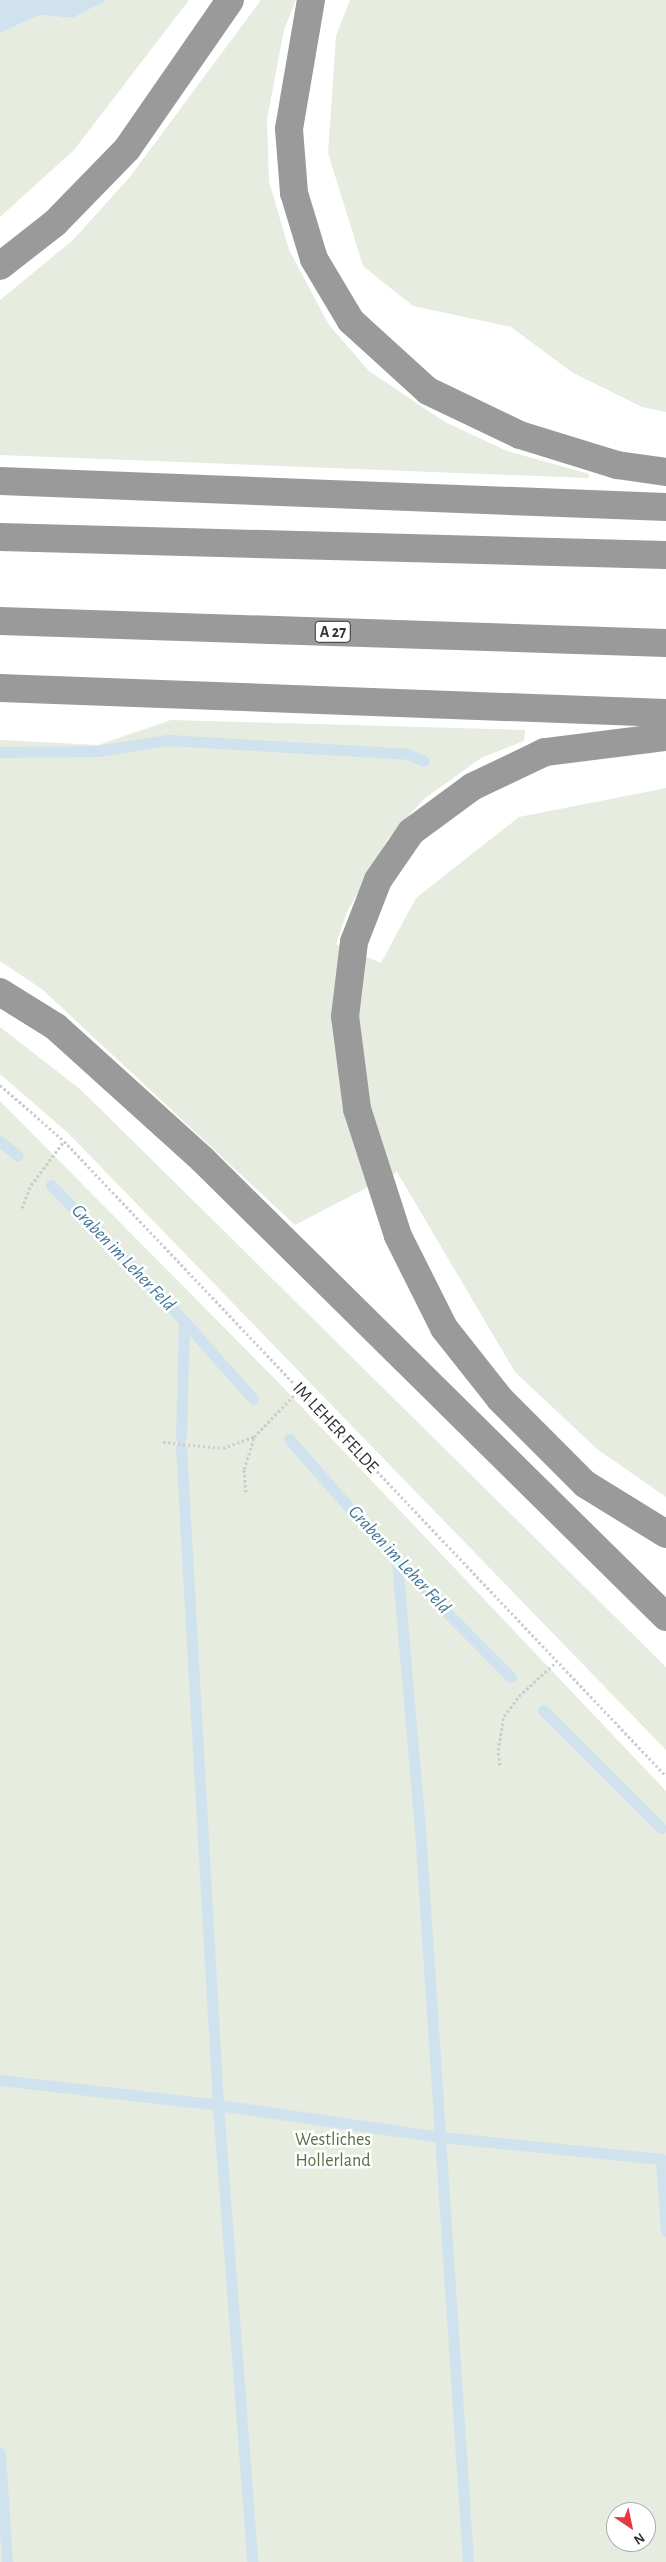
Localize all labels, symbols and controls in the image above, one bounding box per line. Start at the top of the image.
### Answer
road number: A 27 [314,618,352,646]
water label: Graben im Leher Feld [66,1200,180,1316]
street label: IM LEHER FELDE [287,1378,383,1478]
water label: Graben im Leher Feld [343,1501,455,1619]
park label: Westliches Hollerland [295,2130,371,2172]
north arrow [606,2502,656,2552]
text: N [631,2530,647,2547]

